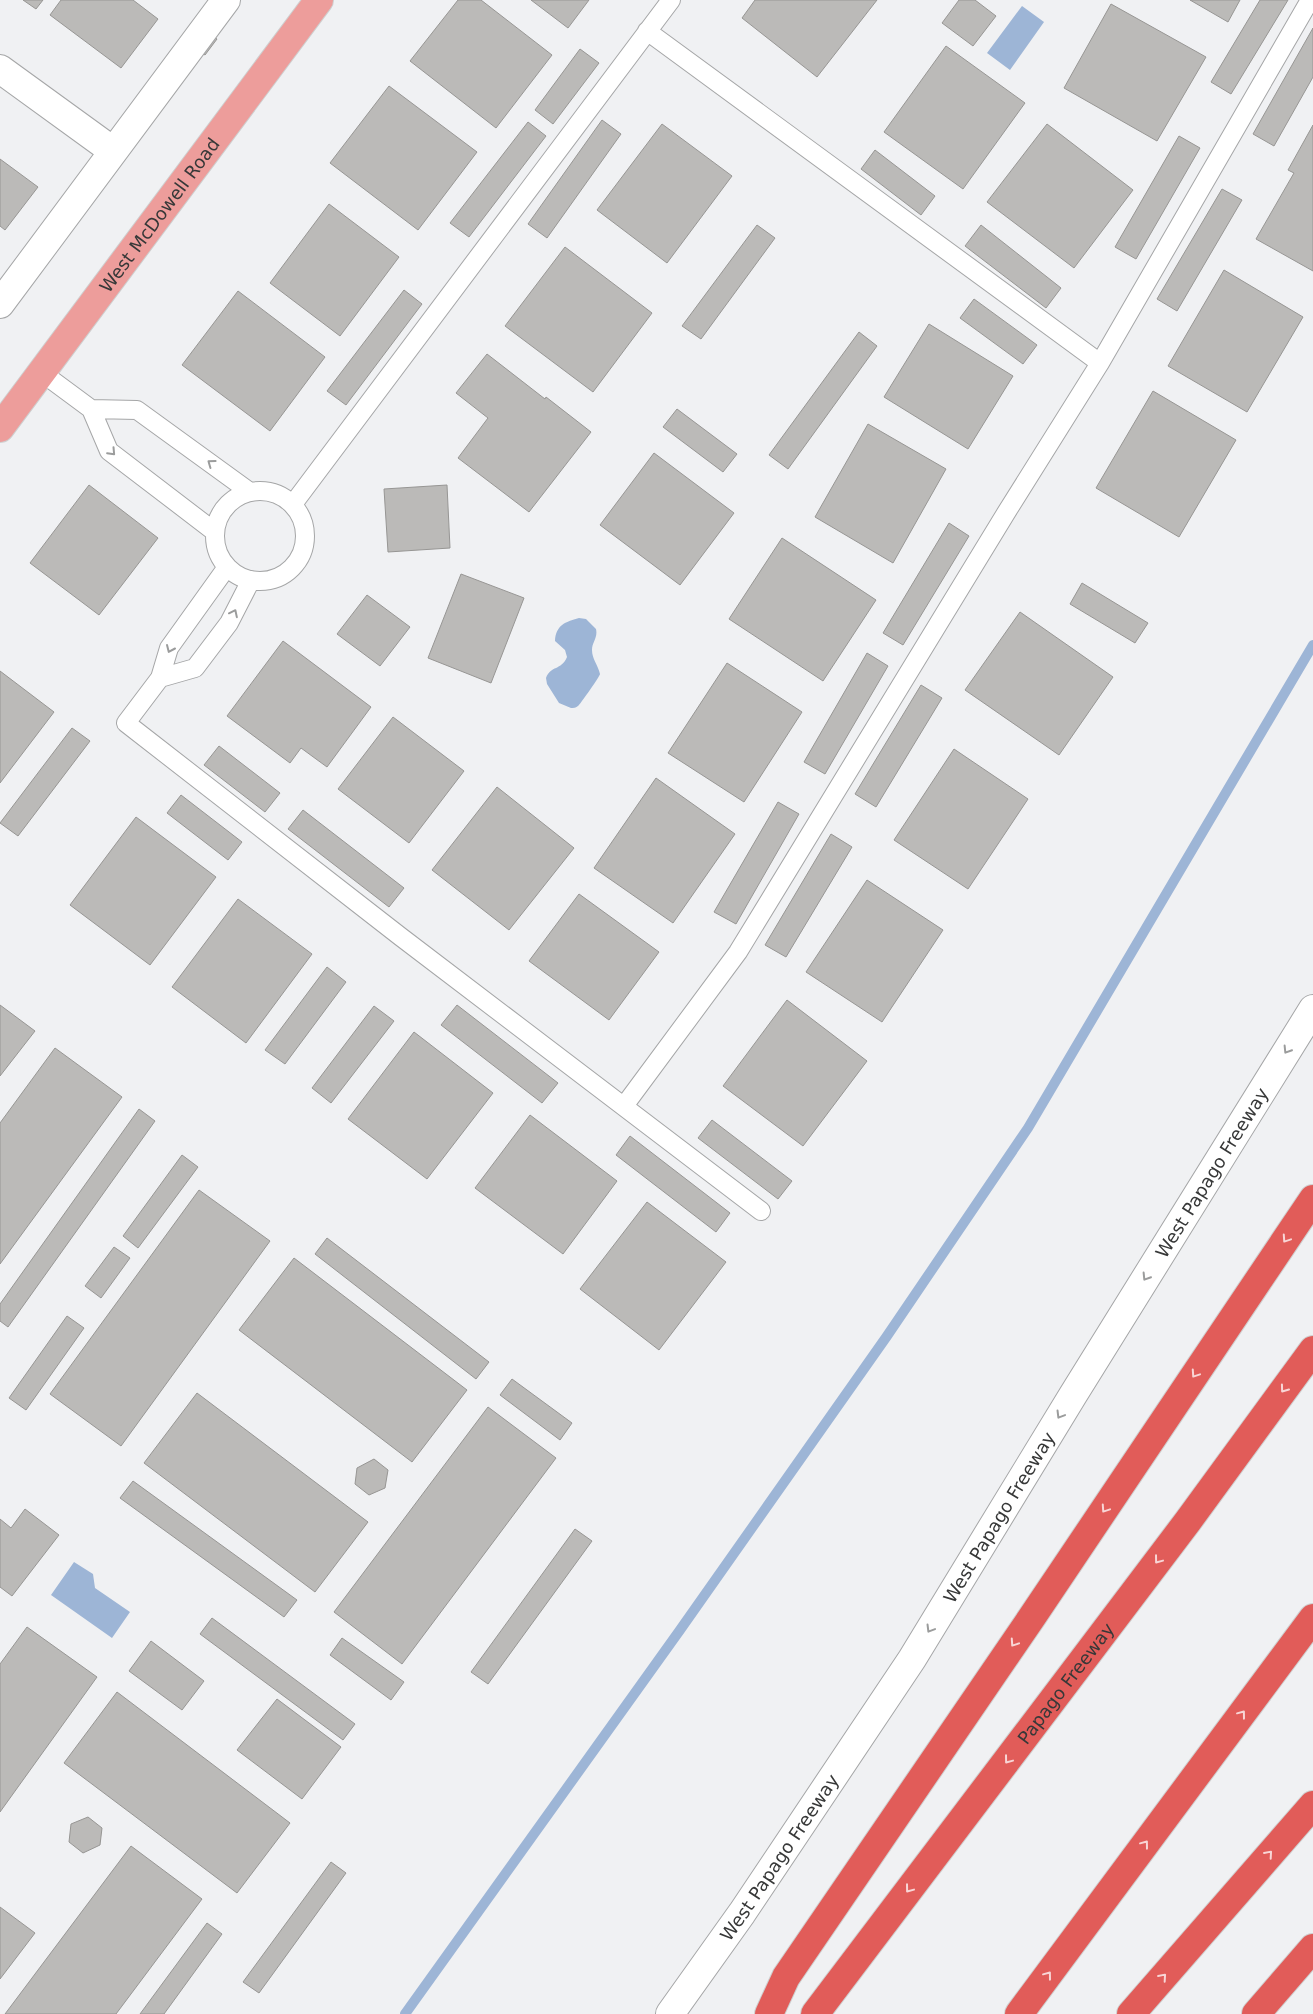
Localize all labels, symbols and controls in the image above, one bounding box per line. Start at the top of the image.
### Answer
street label: West McDowell Road [95,133,223,296]
one-way arrow [107,446,116,455]
one-way arrow [207,460,217,469]
one-way arrow [228,609,238,618]
one-way arrow [165,644,176,653]
one-way arrow [1284,1045,1294,1054]
street label: West Papago Freeway [1151,1083,1272,1261]
one-way arrow [1283,1233,1292,1243]
one-way arrow [1142,1272,1152,1281]
one-way arrow [1192,1368,1201,1378]
one-way arrow [1281,1383,1290,1393]
one-way arrow [1057,1410,1067,1419]
street label: West Papago Freeway [939,1427,1059,1606]
one-way arrow [1101,1503,1111,1512]
one-way arrow [1156,1554,1164,1563]
street label: Papago Freeway [1013,1618,1118,1748]
one-way arrow [926,1623,936,1632]
one-way arrow [1011,1638,1020,1647]
one-way arrow [1236,1710,1245,1720]
one-way arrow [1005,1754,1013,1763]
street label: West Papago Freeway [715,1770,843,1945]
one-way arrow [1139,1840,1148,1850]
one-way arrow [1264,1851,1273,1860]
one-way arrow [907,1883,915,1892]
one-way arrow [1043,1972,1051,1981]
one-way arrow [1157,1974,1166,1983]

